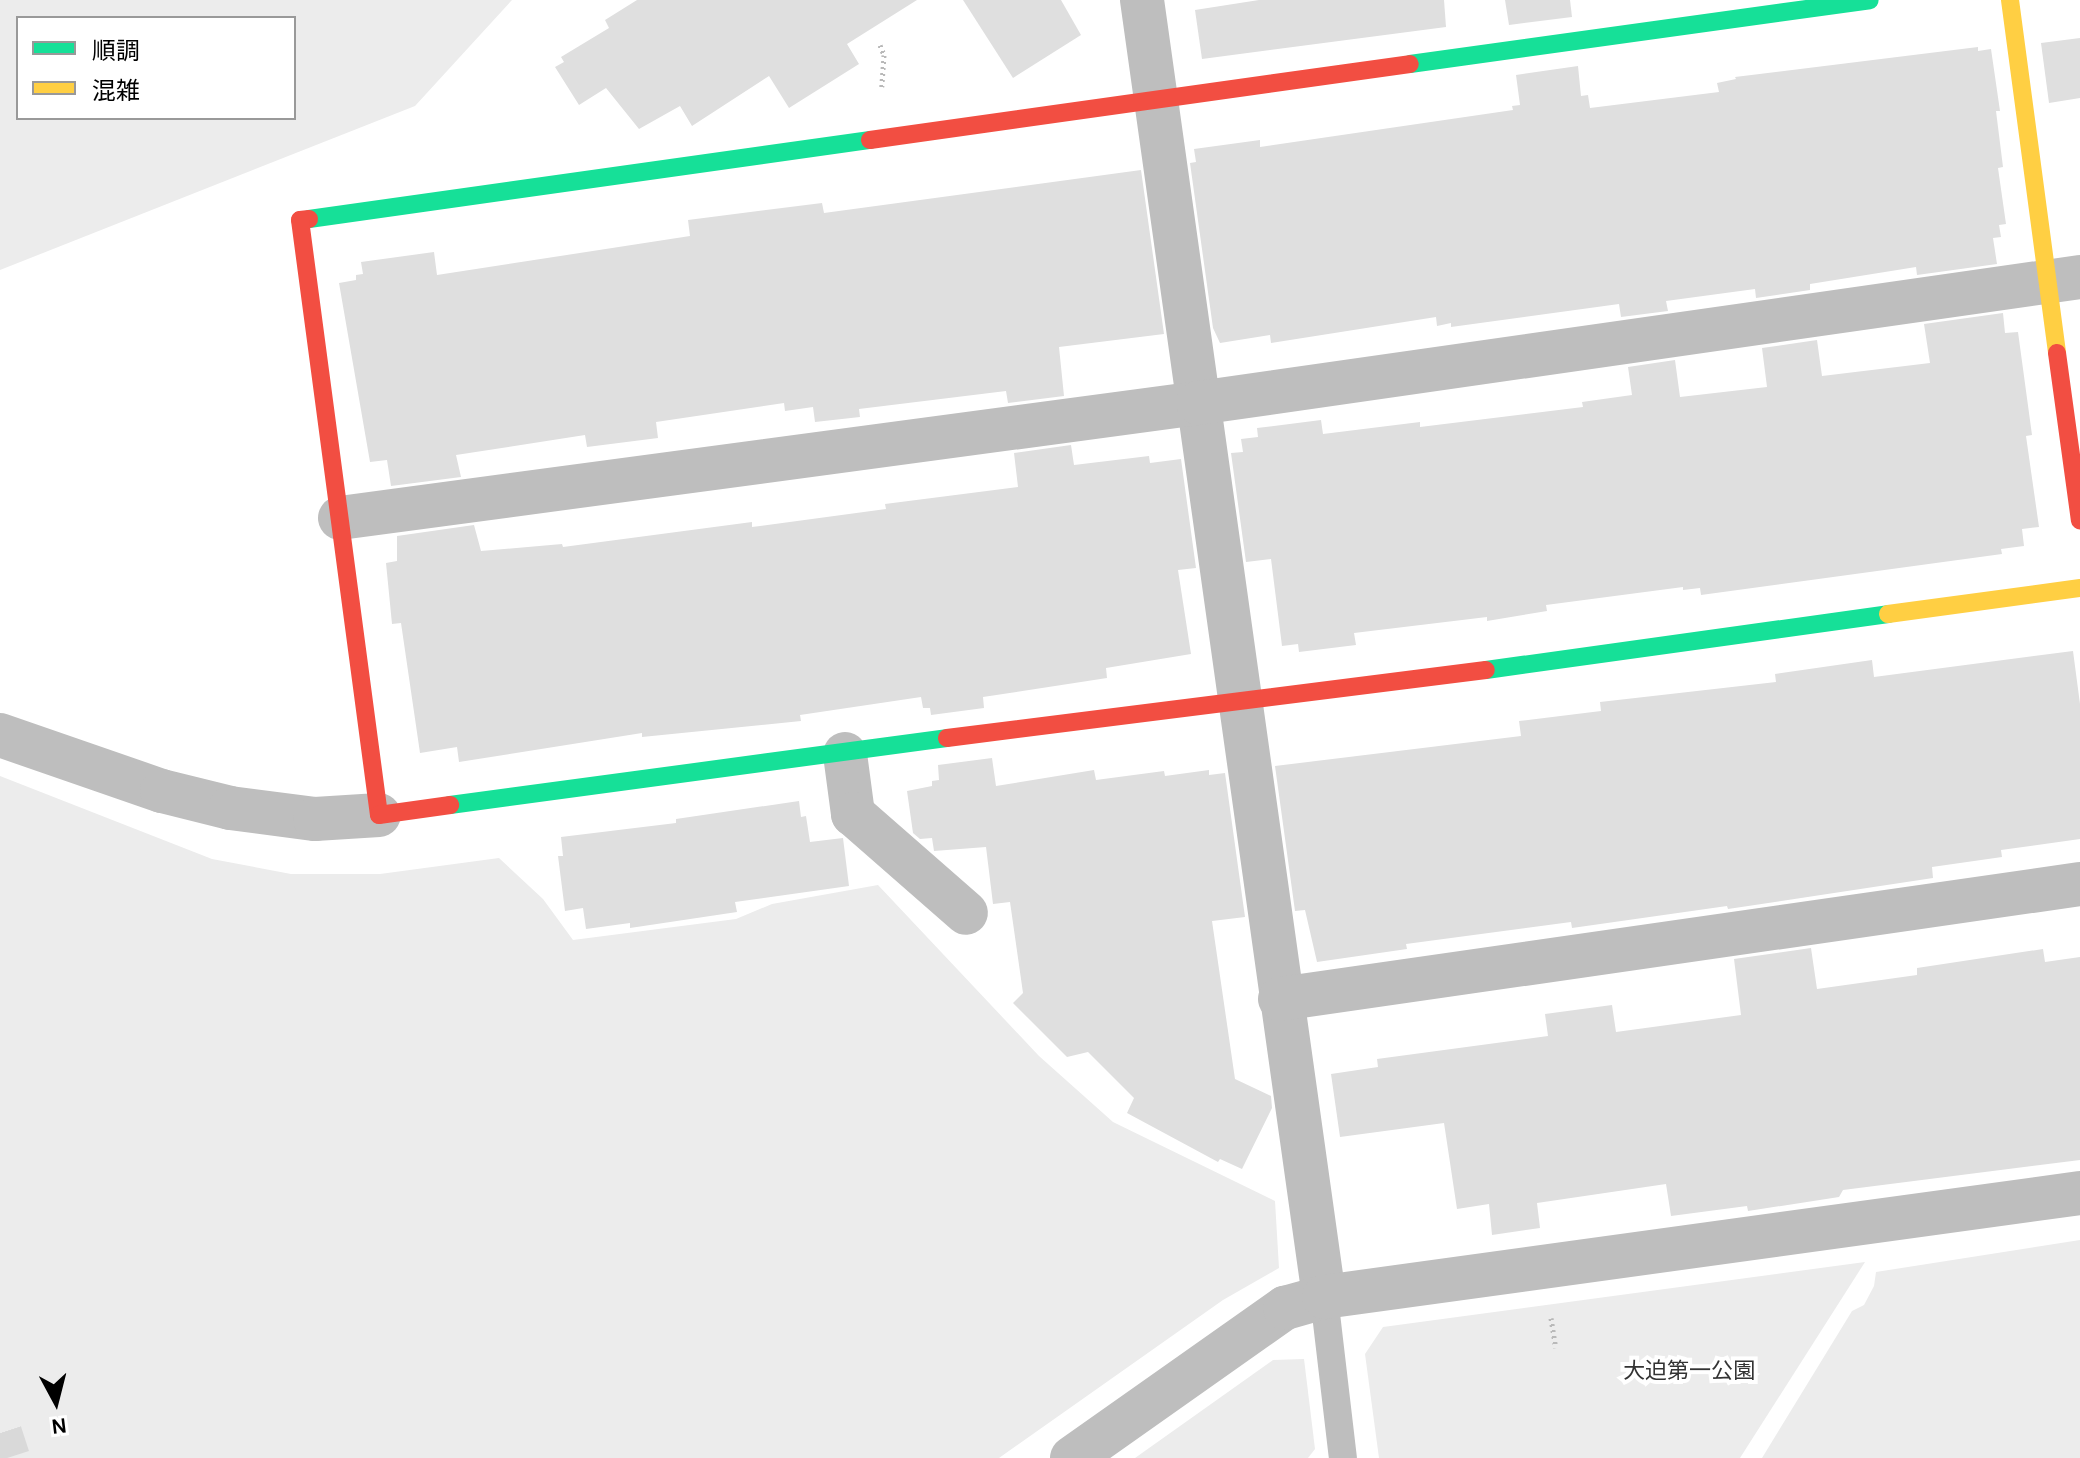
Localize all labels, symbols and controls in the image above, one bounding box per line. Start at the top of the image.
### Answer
legend [16,16,296,120]
text: 順調 [92,37,140,65]
text: 混雑 [92,77,140,105]
park label: 大迫第一公園 [1623,1359,1755,1385]
north arrow [16,1362,96,1442]
text: N [50,1412,68,1440]

